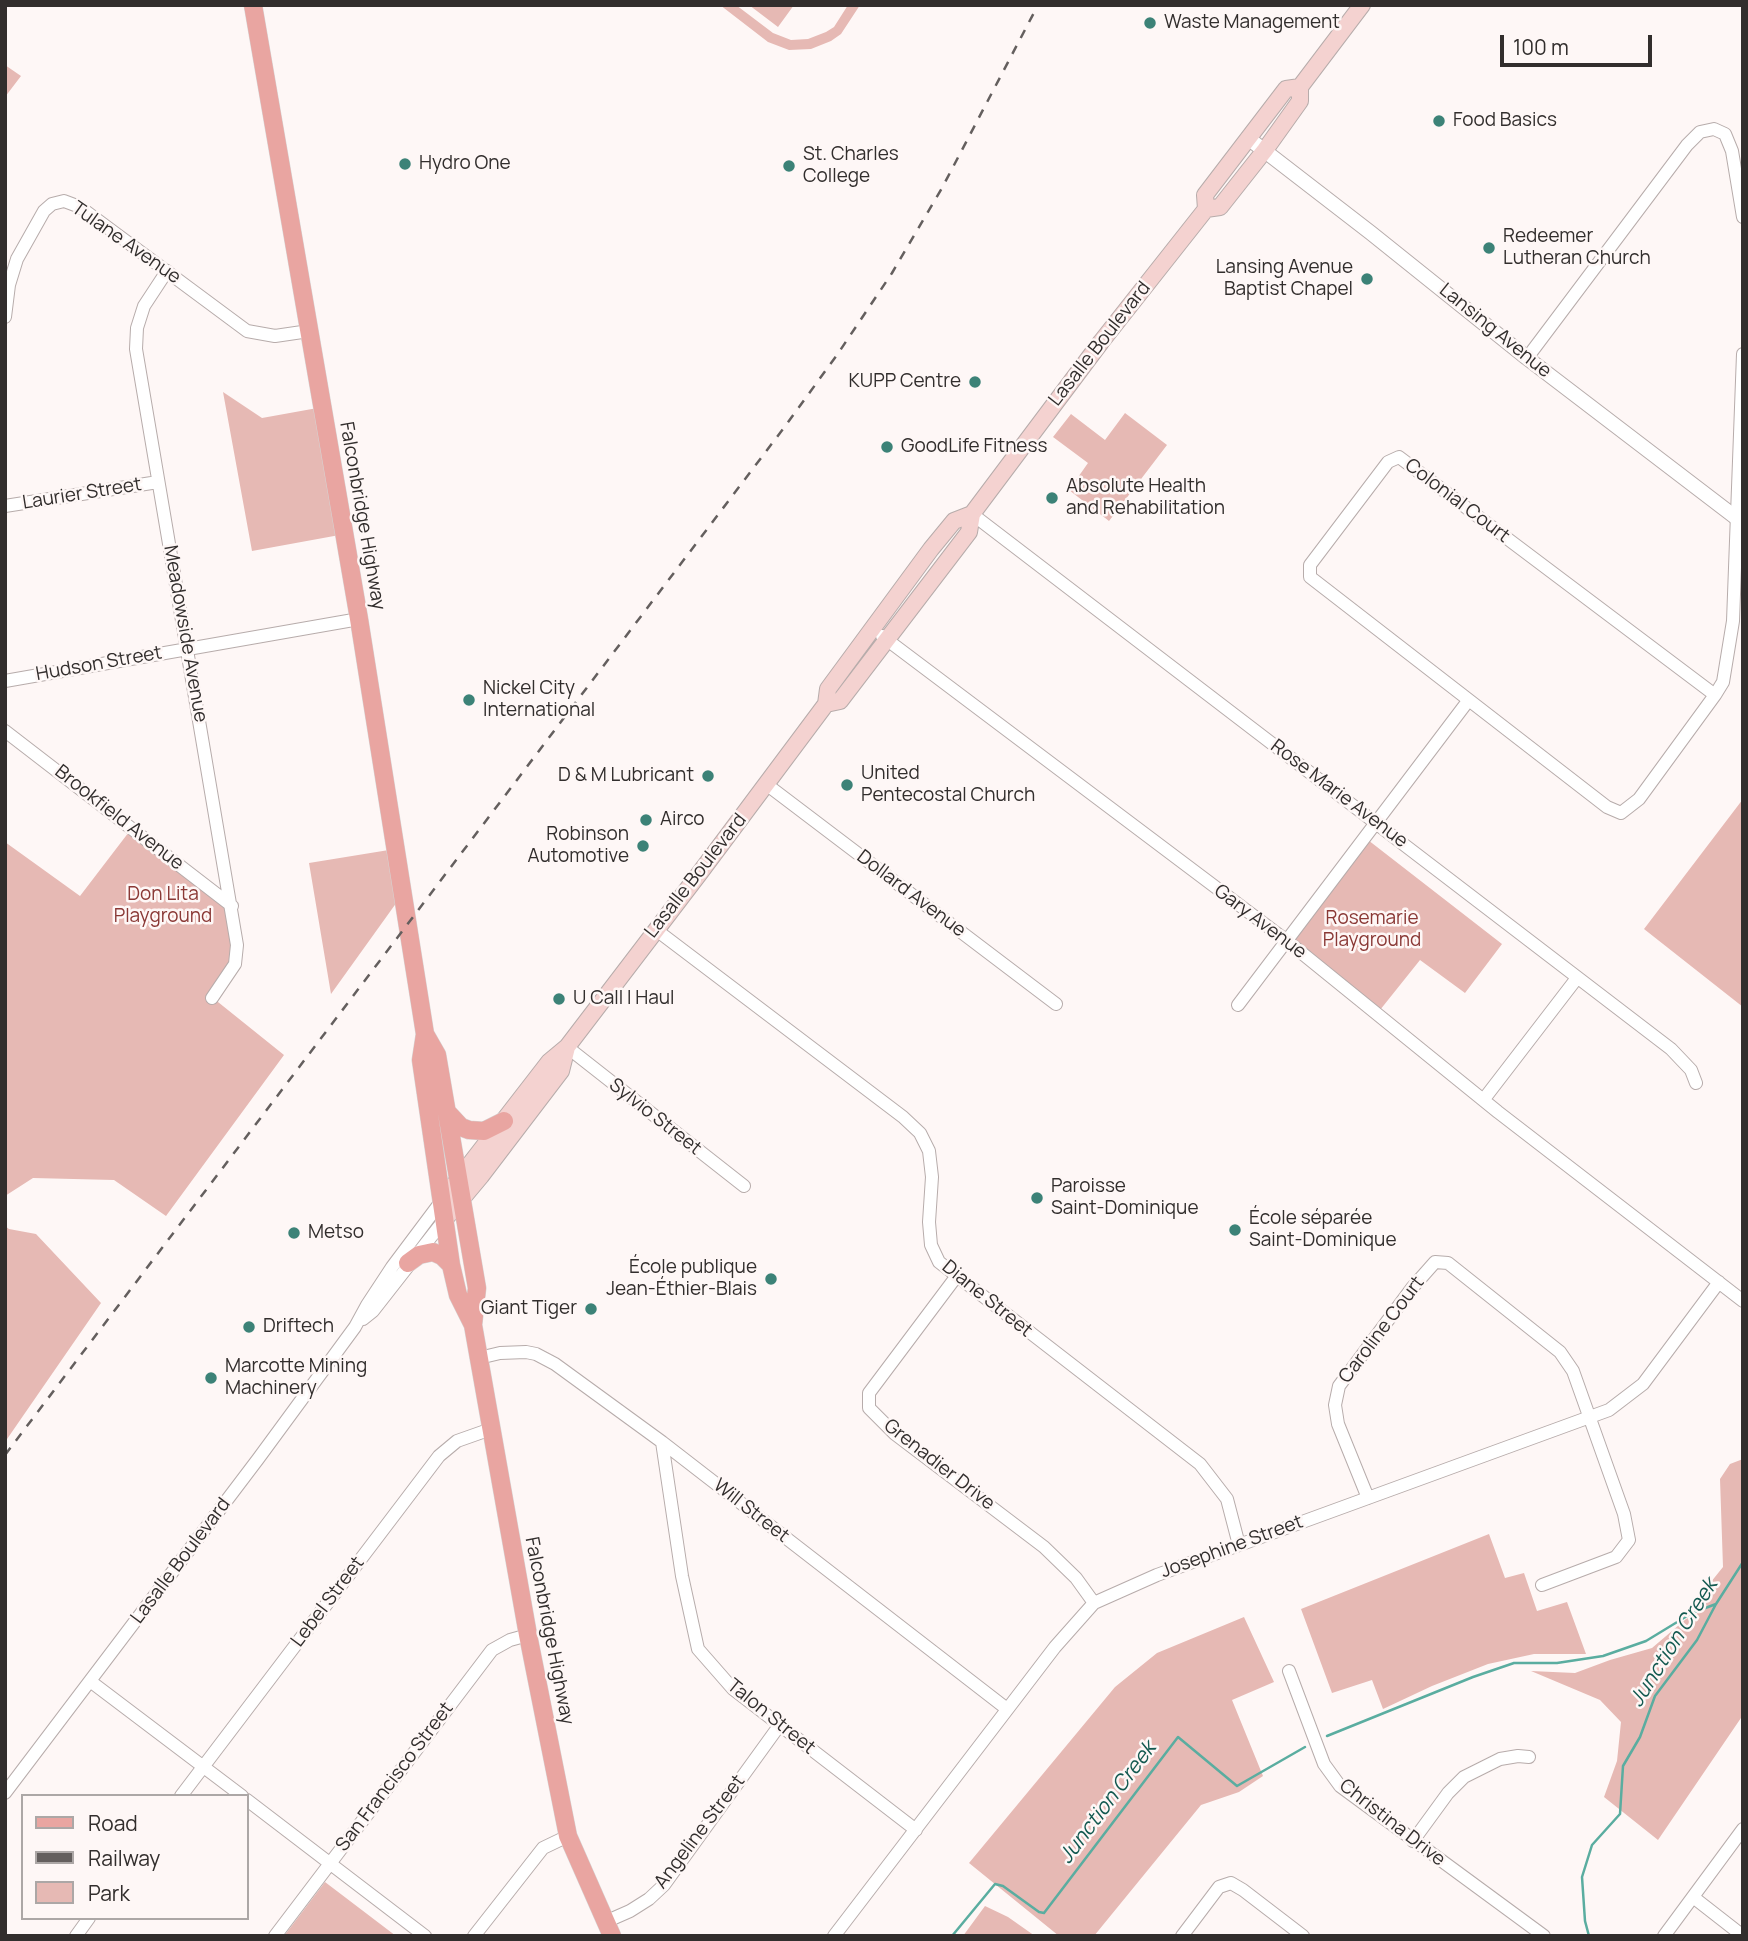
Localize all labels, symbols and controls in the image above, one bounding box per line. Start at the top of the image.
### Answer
place label: Waste Management [1164,12,1340,34]
marker: Waste Management [1142,15,1158,31]
scale bar [1503,21,1655,65]
text: 100 m [1513,33,1569,61]
place label: Food Basics [1453,110,1557,132]
marker: Food Basics [1431,113,1447,129]
place label: St. Charles College [803,144,899,188]
place label: Hydro One [419,153,511,175]
marker: Hydro One [397,156,413,172]
marker: St. Charles College [781,158,797,174]
street label: Tulane Avenue [67,197,185,289]
place label: Redeemer Lutheran Church [1503,226,1651,270]
marker: Redeemer Lutheran Church [1481,240,1497,256]
place label: Lansing Avenue Baptist Chapel [1216,257,1353,301]
marker: Lansing Avenue Baptist Chapel [1359,271,1375,287]
street label: Lasalle Boulevard [1044,277,1156,411]
street label: Lansing Avenue [1434,279,1556,383]
place label: KUPP Centre [849,371,961,393]
marker: KUPP Centre [967,374,983,390]
street label: Falconbridge Highway [334,420,390,612]
place label: GoodLife Fitness [901,436,1047,458]
marker: GoodLife Fitness [879,439,895,455]
street label: Colonial Court [1400,454,1514,548]
street label: Laurier Street [21,473,143,515]
place label: Absolute Health and Rehabilitation [1066,476,1225,520]
marker: Absolute Health and Rehabilitation [1044,490,1060,506]
street label: Meadowside Avenue [158,544,212,724]
street label: Hudson Street [34,642,164,686]
place label: Nickel City International [483,678,595,722]
marker: Nickel City International [461,692,477,708]
street label: Rose Marie Avenue [1266,735,1412,853]
street label: Brookfield Avenue [50,761,188,875]
place label: United Pentecostal Church [861,763,1035,807]
place label: D & M Lubricant [558,765,694,787]
marker: D & M Lubricant [700,768,716,784]
marker: United Pentecostal Church [839,777,855,793]
street label: Lasalle Boulevard [640,809,752,943]
place label: Airco [660,809,705,831]
marker: Airco [638,812,654,828]
place label: Robinson Automotive [527,824,629,868]
marker: Robinson Automotive [635,838,651,854]
street label: Dollard Avenue [852,846,970,942]
street label: Gary Avenue [1209,880,1311,964]
park label: Don Lita Playground [114,884,212,928]
park label: Rosemarie Playground [1323,908,1421,952]
place label: U Call I Haul [573,988,674,1010]
marker: U Call I Haul [551,991,567,1007]
street label: Sylvio Street [604,1074,706,1160]
place label: Paroisse Saint-Dominique [1051,1176,1198,1220]
marker: Paroisse Saint-Dominique [1029,1190,1045,1206]
place label: École séparée Saint-Dominique [1249,1208,1396,1252]
place label: Metso [308,1222,364,1244]
marker: École séparée Saint-Dominique [1227,1222,1243,1238]
marker: Metso [286,1225,302,1241]
street label: Diane Street [937,1256,1037,1342]
place label: École publique Jean-Éthier-Blais [606,1257,757,1301]
marker: École publique Jean-Éthier-Blais [763,1271,779,1287]
street label: Caroline Court [1334,1272,1430,1388]
place label: Giant Tiger [481,1298,577,1320]
marker: Giant Tiger [583,1301,599,1317]
place label: Driftech [263,1316,334,1338]
marker: Driftech [241,1319,257,1335]
place label: Marcotte Mining Machinery [225,1356,367,1400]
marker: Marcotte Mining Machinery [203,1370,219,1386]
street label: Grenadier Drive [879,1415,999,1515]
street label: Will Street [708,1474,794,1548]
street label: Lasalle Boulevard [126,1494,236,1628]
street label: Josephine Street [1158,1511,1306,1583]
street label: Falconbridge Highway [520,1535,578,1727]
street label: Lebel Street [287,1552,369,1652]
water label: Junction Creek [1625,1574,1723,1712]
street label: Talon Street [722,1674,820,1760]
street label: San Francisco Street [331,1698,459,1856]
water label: Junction Creek [1054,1737,1162,1869]
street label: Angeline Street [650,1771,750,1893]
street label: Christina Drive [1334,1775,1450,1871]
legend [21,1794,248,1920]
text: Road [88,1809,138,1837]
text: Railway [88,1844,160,1872]
text: Park [88,1879,130,1907]

